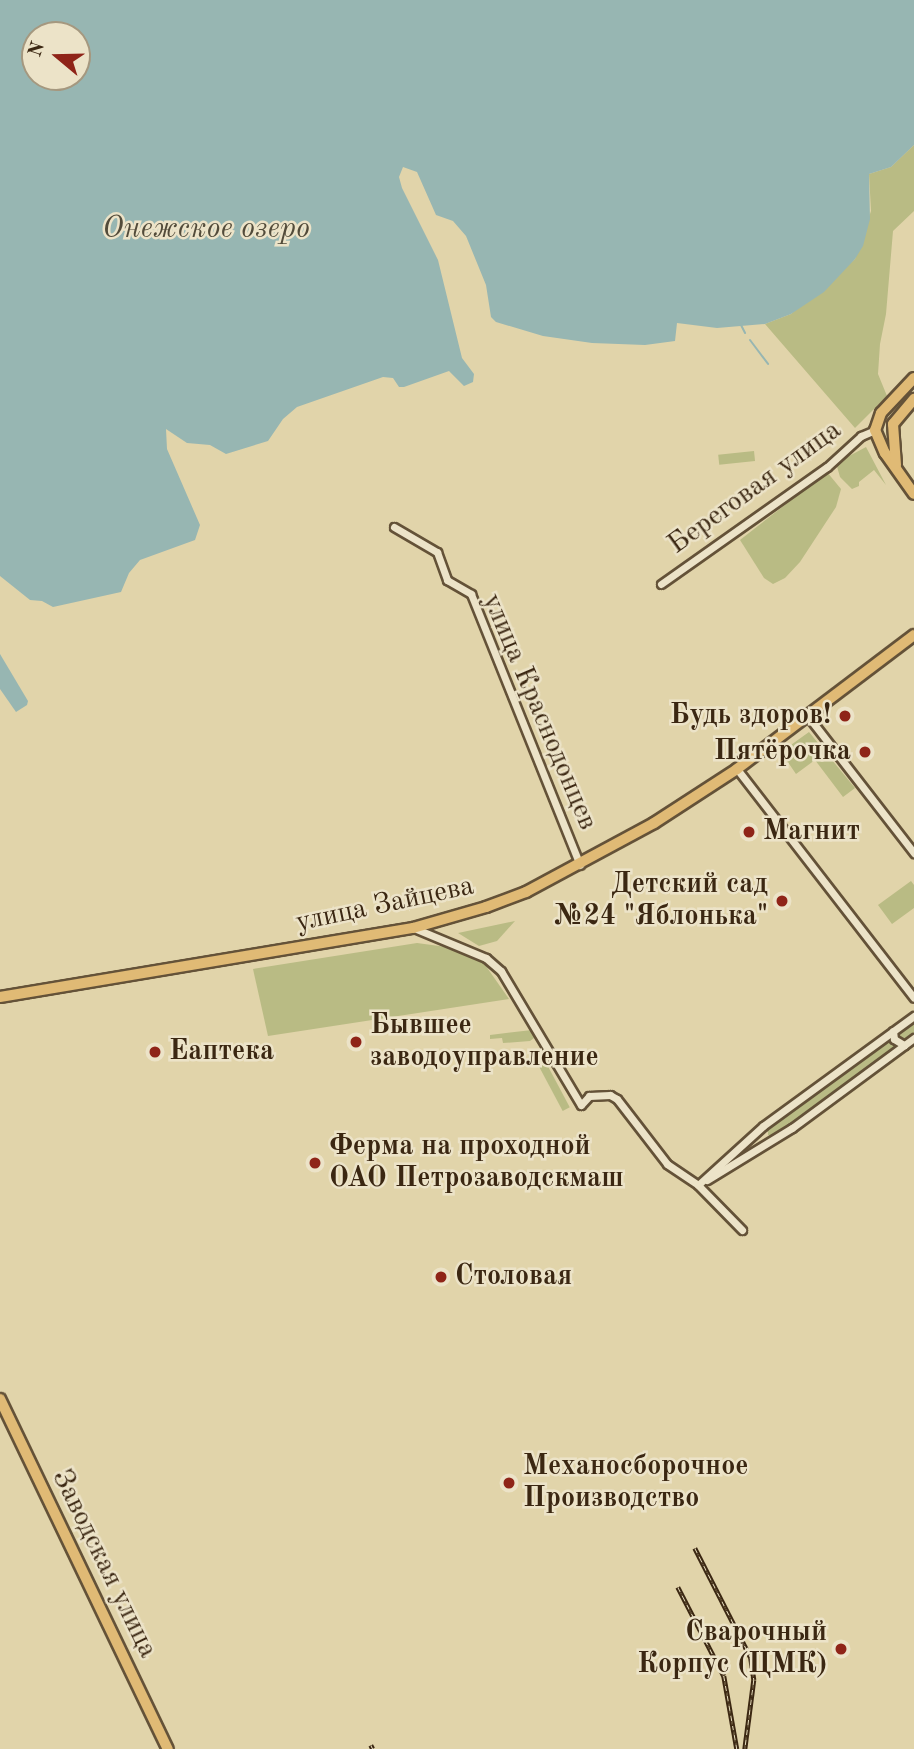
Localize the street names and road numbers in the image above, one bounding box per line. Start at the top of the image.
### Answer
street label: Береговая улица [662,414,848,562]
street label: улица Краснодонцев [474,589,604,835]
street label: улица Зайцева [293,870,477,940]
street label: Заводская улица [44,1464,164,1664]

